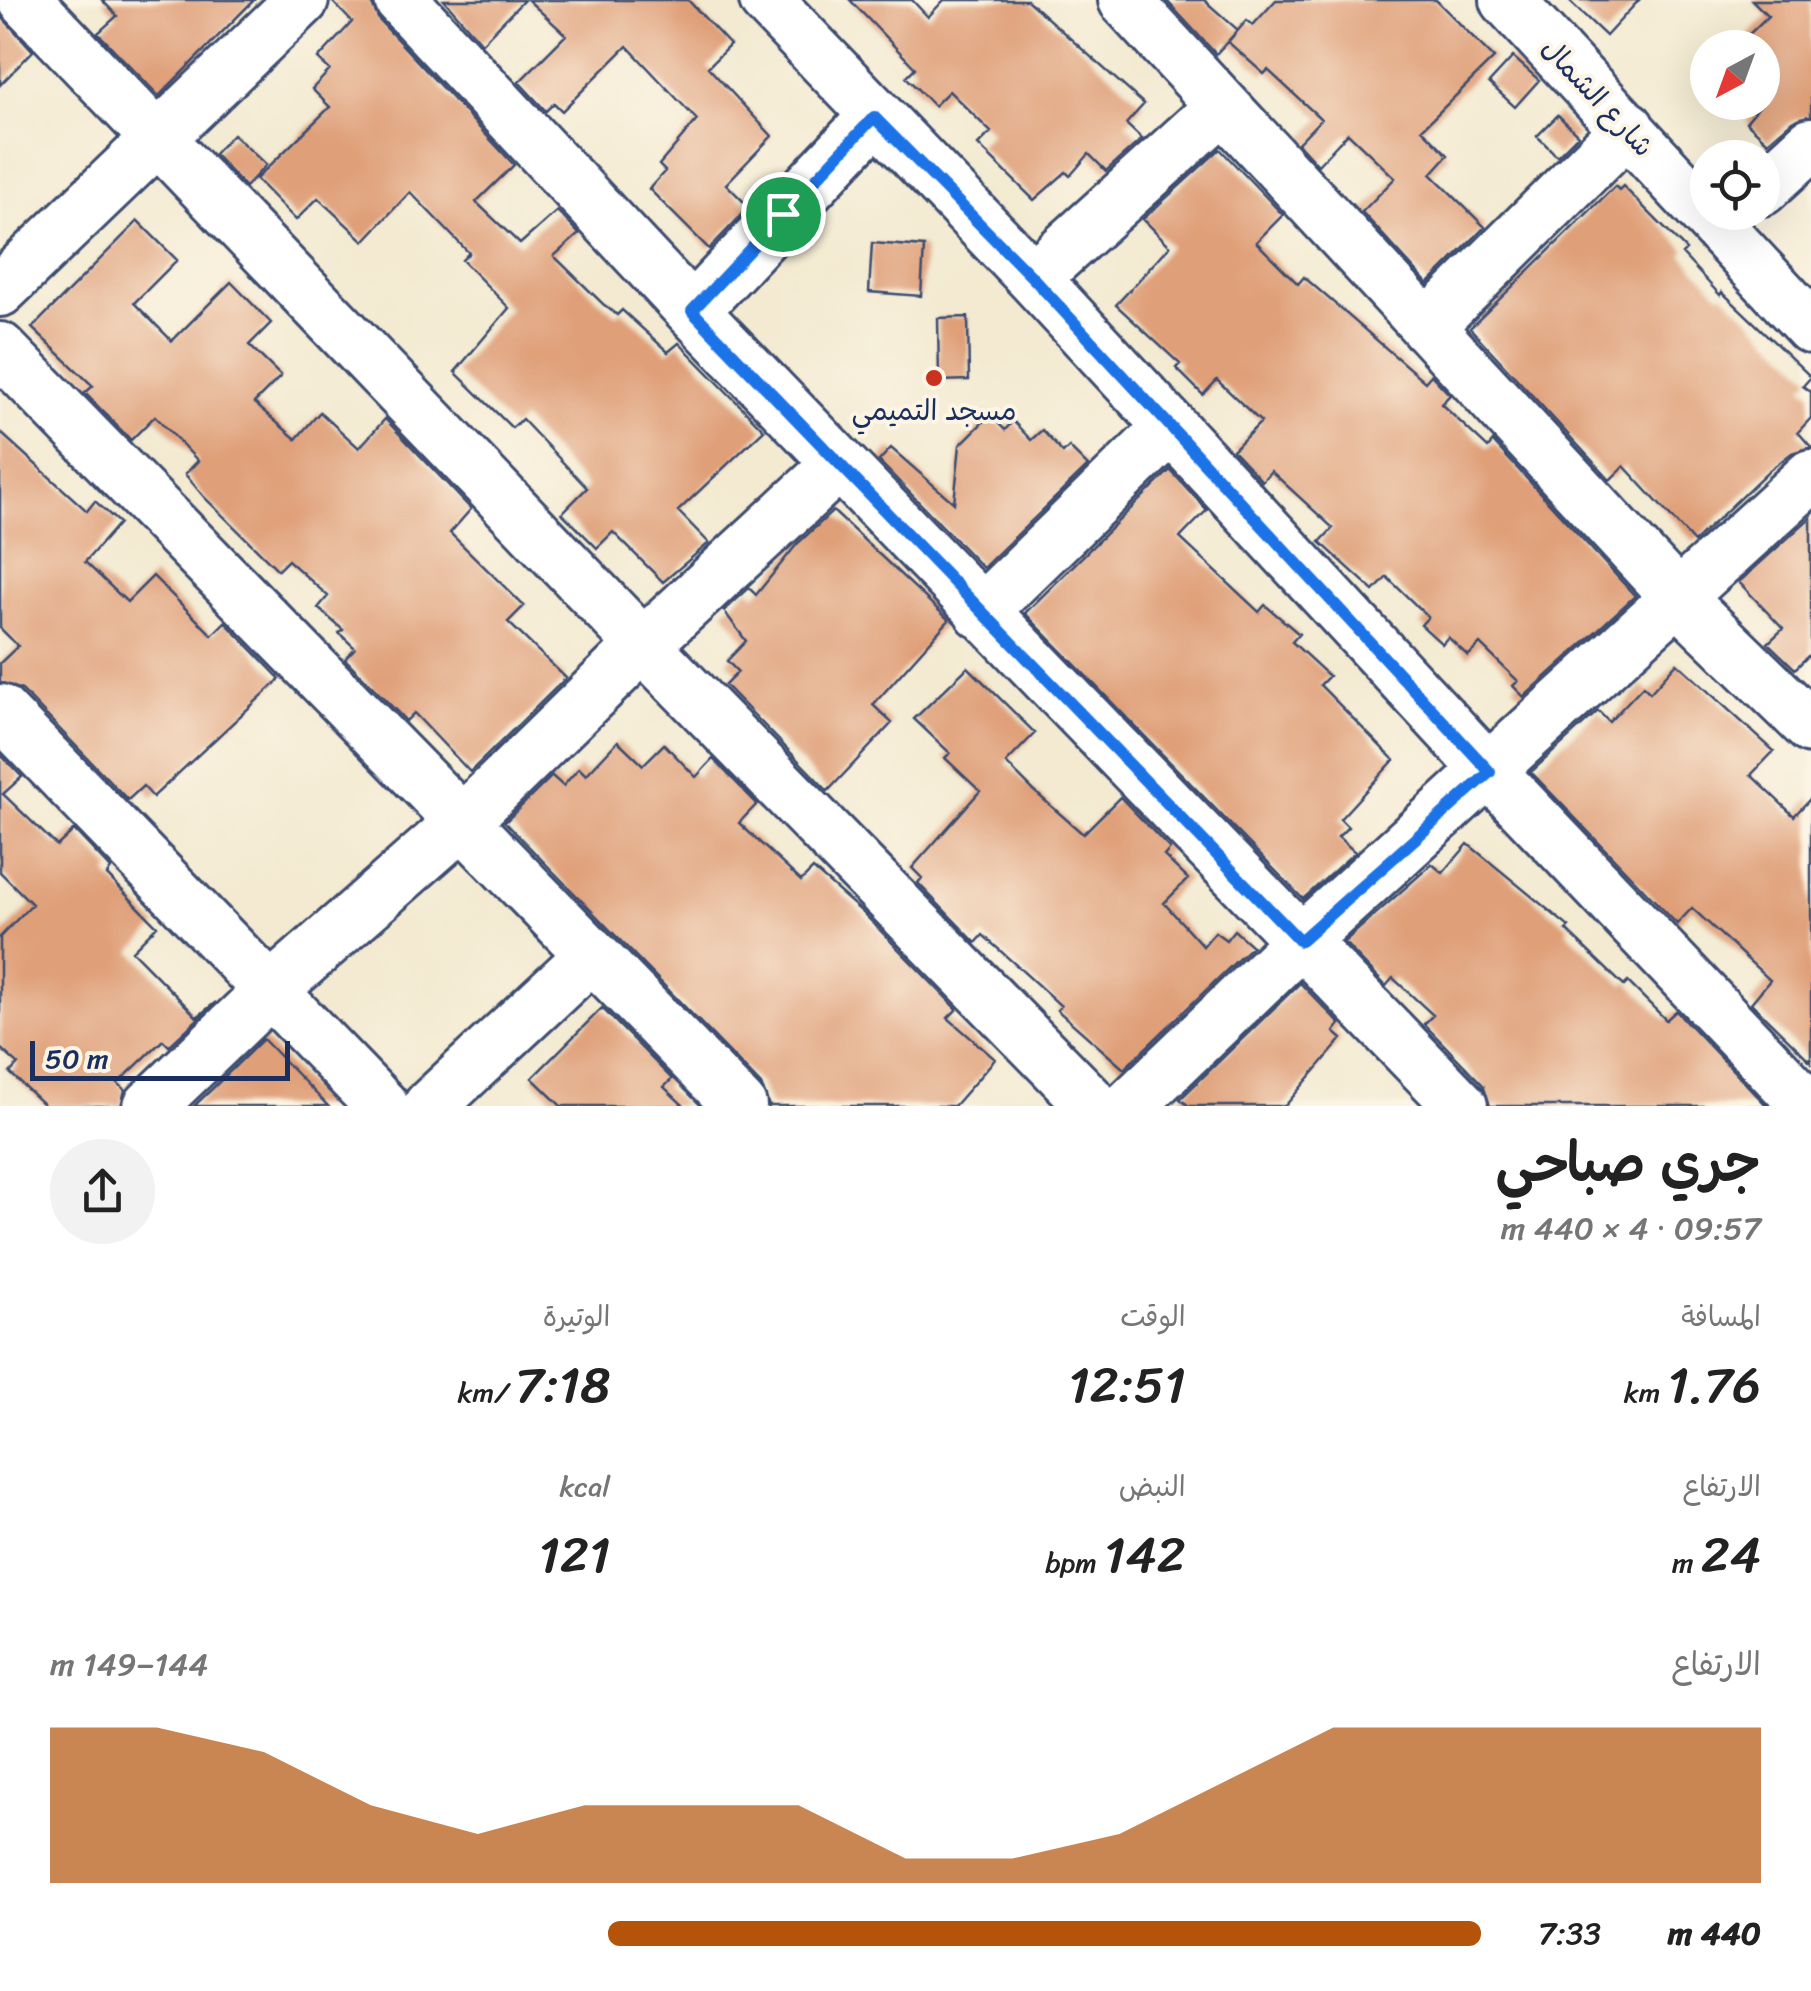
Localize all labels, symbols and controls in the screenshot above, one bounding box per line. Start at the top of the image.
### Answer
street label: شارع الشمال [1529,26,1666,169]
north arrow [1690,30,1780,120]
map controls [1690,30,1780,230]
button: locate [1690,140,1780,230]
pin [741,172,826,257]
icon: arrive [756,187,811,242]
marker: مسجد التميمي [923,367,945,389]
place label: مسجد التميمي [851,386,1017,435]
text: 50 m [45,1034,109,1083]
scale bar [30,1036,290,1080]
text: جري صباحي [1495,1114,1761,1211]
button: share [50,1139,155,1244]
text: 09:57 · 4 × 440 m [1501,1200,1761,1257]
text: الوتيرة [543,1292,610,1341]
text: الوقت [1120,1292,1186,1341]
text: المسافة [1681,1292,1761,1341]
text: 7:18 [515,1341,610,1430]
text: 12:51 [1068,1341,1186,1430]
text: 1.76 [1668,1341,1761,1430]
text: /km [458,1368,515,1417]
text: km [1624,1368,1668,1417]
text: kcal [559,1462,610,1511]
text: النبض [1119,1462,1186,1511]
text: الارتفاع [1682,1462,1761,1511]
text: 121 [539,1511,610,1600]
text: 142 [1104,1511,1186,1600]
text: 24 [1701,1511,1761,1600]
text: bpm [1045,1538,1104,1587]
text: m [1672,1538,1701,1587]
text: 144–149 m [50,1636,208,1693]
text: الارتفاع [1671,1636,1761,1693]
text: 7:33 [1538,1905,1601,1962]
text: 440 m [1668,1905,1761,1962]

